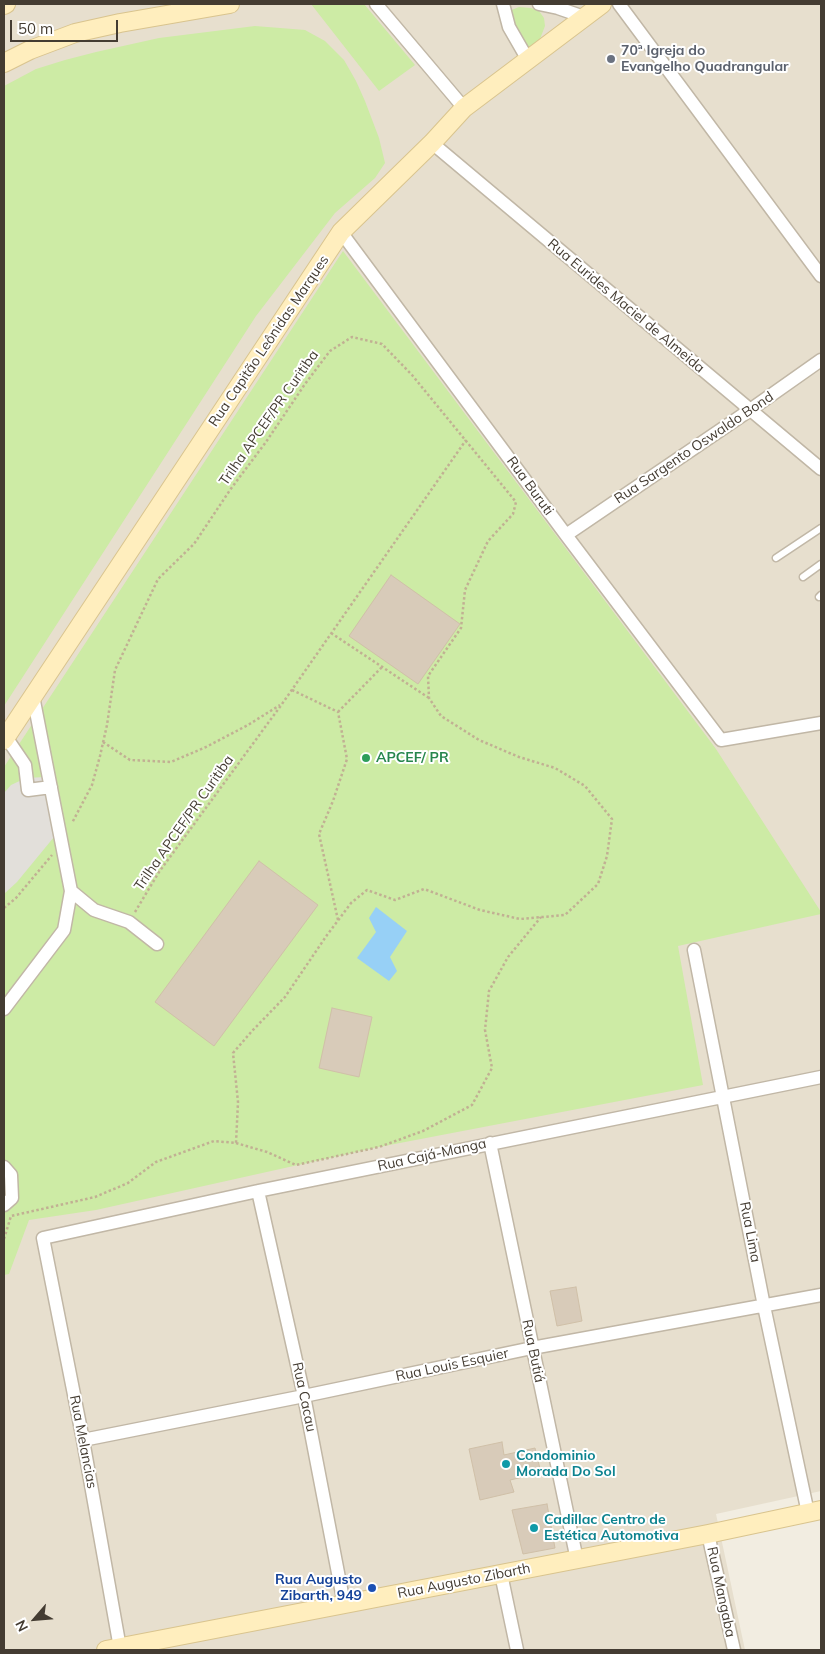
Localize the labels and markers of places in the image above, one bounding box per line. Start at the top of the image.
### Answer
place label: 70ª Igreja do Evangelho Quadrangular [621,43,789,75]
marker: 70ª Igreja do Evangelho Quadrangular [605,53,617,65]
place label: APCEF/ PR [376,750,449,766]
marker: APCEF/ PR [360,752,372,764]
place label: Condominio Morada Do Sol [516,1448,616,1480]
marker: Condominio Morada Do Sol [500,1458,512,1470]
place label: Cadillac Centro de Estética Automotiva [544,1512,679,1544]
marker: Cadillac Centro de Estética Automotiva [528,1522,540,1534]
place label: Rua Augusto Zibarth, 949 [275,1572,362,1604]
marker: Rua Augusto Zibarth, 949 [366,1582,378,1594]

